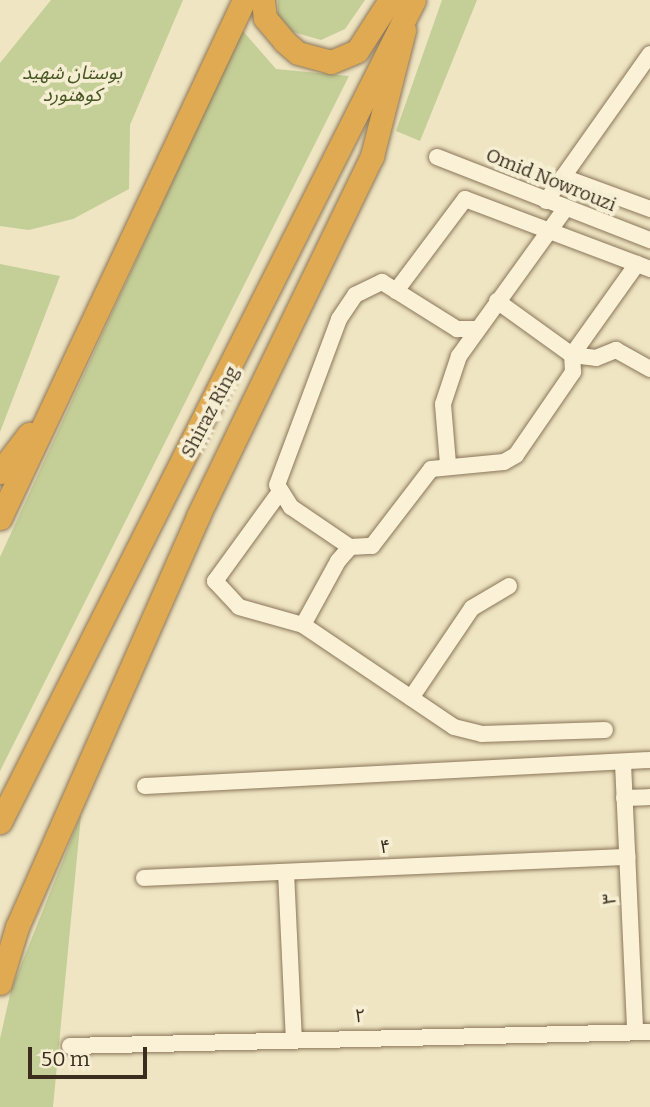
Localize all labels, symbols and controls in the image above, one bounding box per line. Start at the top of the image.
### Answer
park label: بوستان شهید کوهنورد [22,62,122,106]
street label: Omid Nowrouzi [483,144,619,216]
street label: Shiraz Ring [176,362,244,462]
street label: ۴ [379,835,391,859]
street label: ۳ [597,893,621,905]
street label: ۲ [354,1005,366,1027]
scale bar [32,1034,150,1078]
text: 50 m [41,1046,90,1072]

